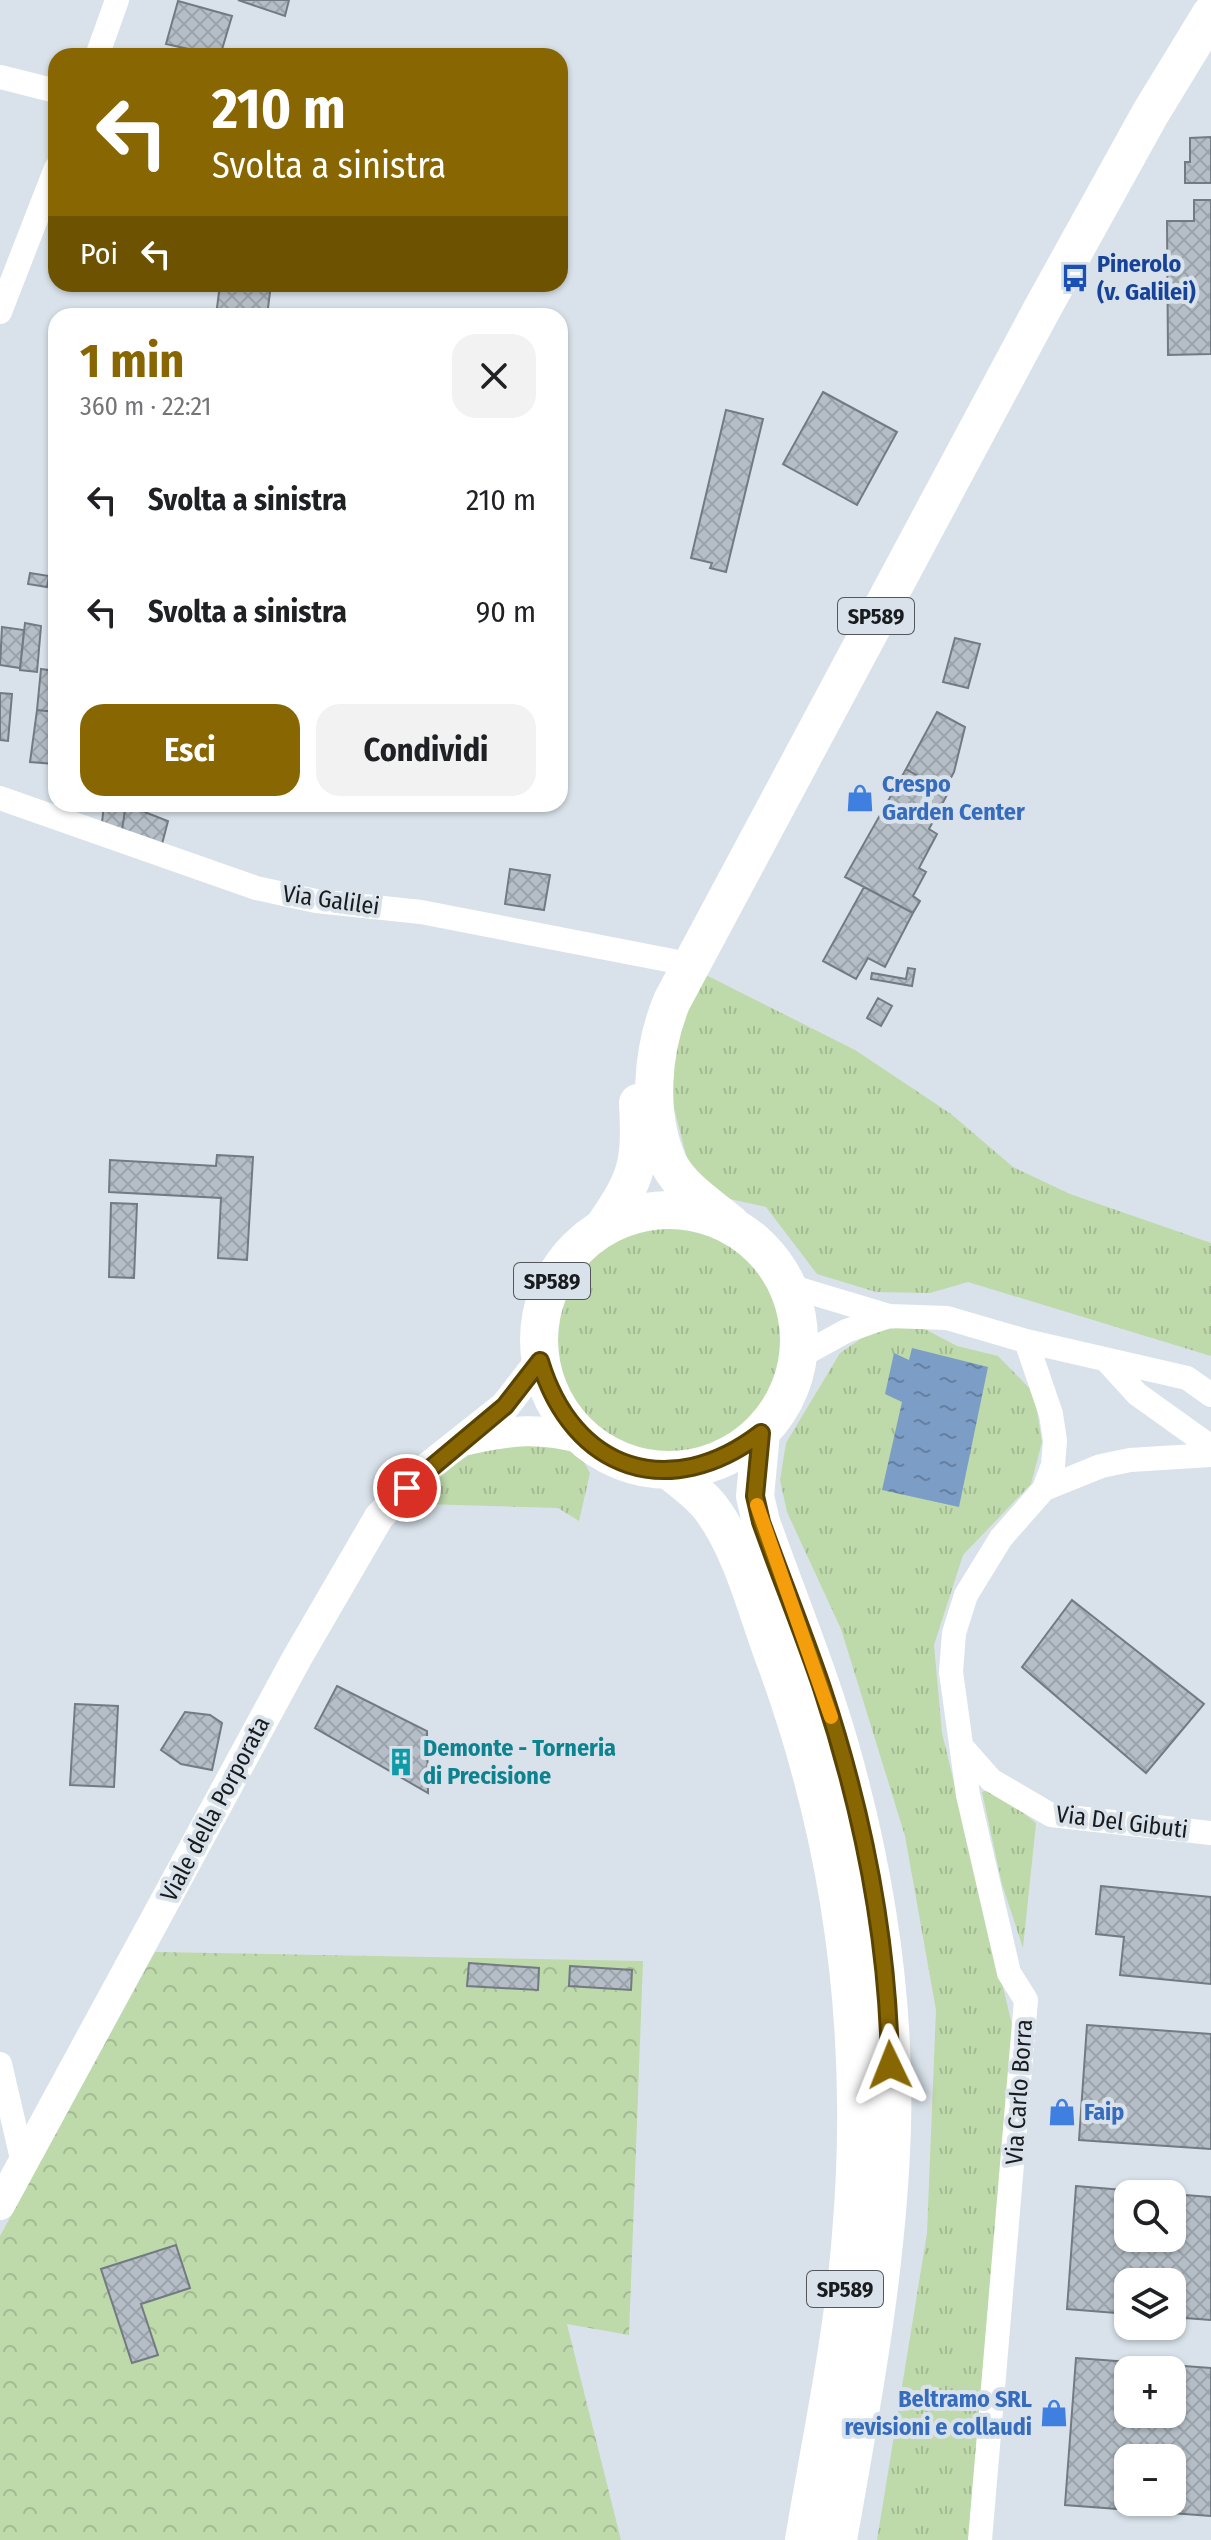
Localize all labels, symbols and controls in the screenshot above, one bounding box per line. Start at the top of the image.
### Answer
text: 210 m [212,76,346,143]
icon: left [80,80,184,184]
text: Svolta a sinistra [212,144,446,188]
icon: left [134,232,178,276]
text: Poi [80,236,118,272]
place label: Pinerolo (v. Galilei) [1097,250,1196,306]
bus stop icon: Pinerolo (v. Galilei) [1060,263,1090,293]
text: 1 min [80,332,185,390]
button: close [452,334,536,418]
text: 360 m · 22:21 [80,391,211,422]
icon: left [80,478,124,522]
text: Svolta a sinistra [148,482,347,518]
text: 210 m [466,482,536,518]
icon: left [80,590,124,634]
text: Svolta a sinistra [148,594,347,630]
text: 90 m [476,594,536,630]
road number: SP589 [838,598,914,634]
button: Esci [80,704,300,796]
button: Condividi [316,704,536,796]
place label: Crespo Garden Center [882,770,1025,826]
shop icon: Crespo Garden Center [845,783,875,813]
street label: Via Galilei [281,879,381,921]
road number: SP589 [514,1263,590,1299]
pin [373,1454,441,1522]
icon: arrive [385,1466,429,1510]
street label: Viale della Porporata [154,1712,276,1906]
place label: Demonte - Torneria di Precisione [423,1734,616,1790]
building icon: Demonte - Torneria di Precisione [386,1747,416,1777]
street label: Via Del Gibuti [1055,1800,1189,1844]
street label: Via Carlo Borra [1000,2018,1038,2166]
position arrow [848,2023,932,2107]
shop icon: Faip [1047,2097,1077,2127]
place label: Faip [1084,2098,1124,2126]
map controls [1114,2180,1186,2516]
button: search [1114,2180,1186,2252]
button: layers [1114,2268,1186,2340]
road number: SP589 [807,2271,883,2307]
button: + [1114,2356,1186,2428]
place label: Beltramo SRL revisioni e collaudi [844,2385,1032,2441]
shop icon: Beltramo SRL revisioni e collaudi [1039,2398,1069,2428]
button: − [1114,2444,1186,2516]

